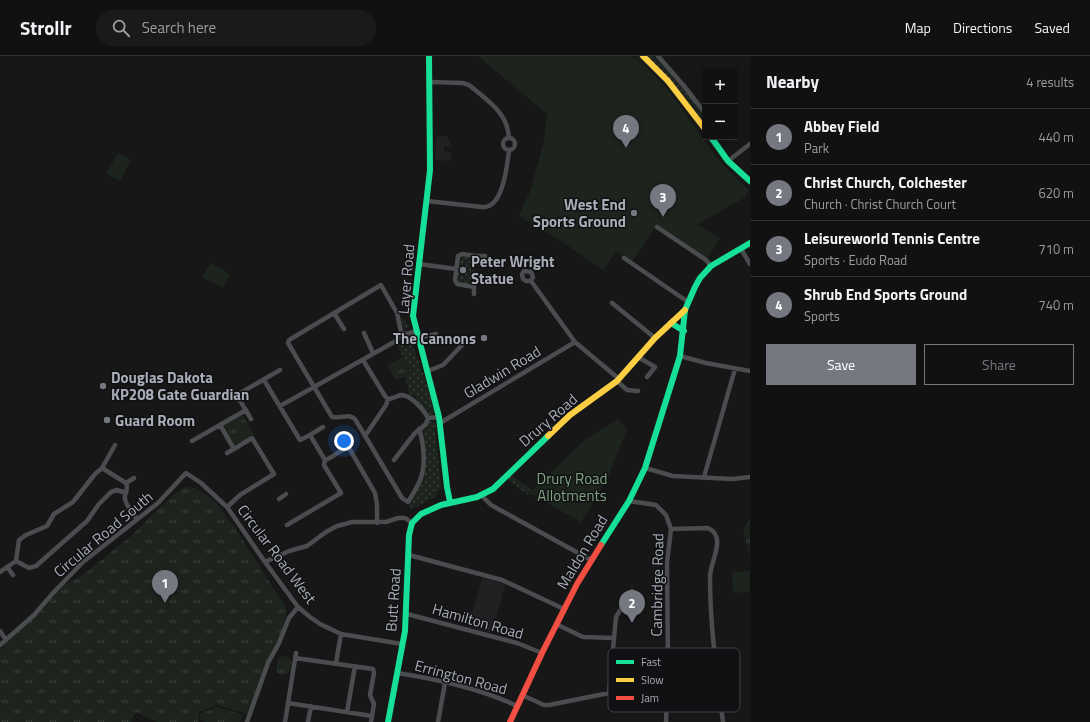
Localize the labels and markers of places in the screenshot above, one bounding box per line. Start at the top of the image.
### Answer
pin: 4 [613,115,639,148]
pin: 3 [650,184,676,217]
place label: West End Sports Ground [533,193,626,233]
marker: West End Sports Ground [629,208,639,218]
place label: Peter Wright Statue [471,250,555,290]
marker: Peter Wright Statue [458,265,468,275]
place label: The Cannons [393,327,476,350]
marker: The Cannons [479,333,489,343]
place label: Douglas Dakota KP208 Gate Guardian [111,366,249,406]
marker: Douglas Dakota KP208 Gate Guardian [98,381,108,391]
place label: Guard Room [115,409,195,432]
marker: Guard Room [102,415,112,425]
pin: 1 [152,570,178,603]
pin: 2 [619,590,645,623]

